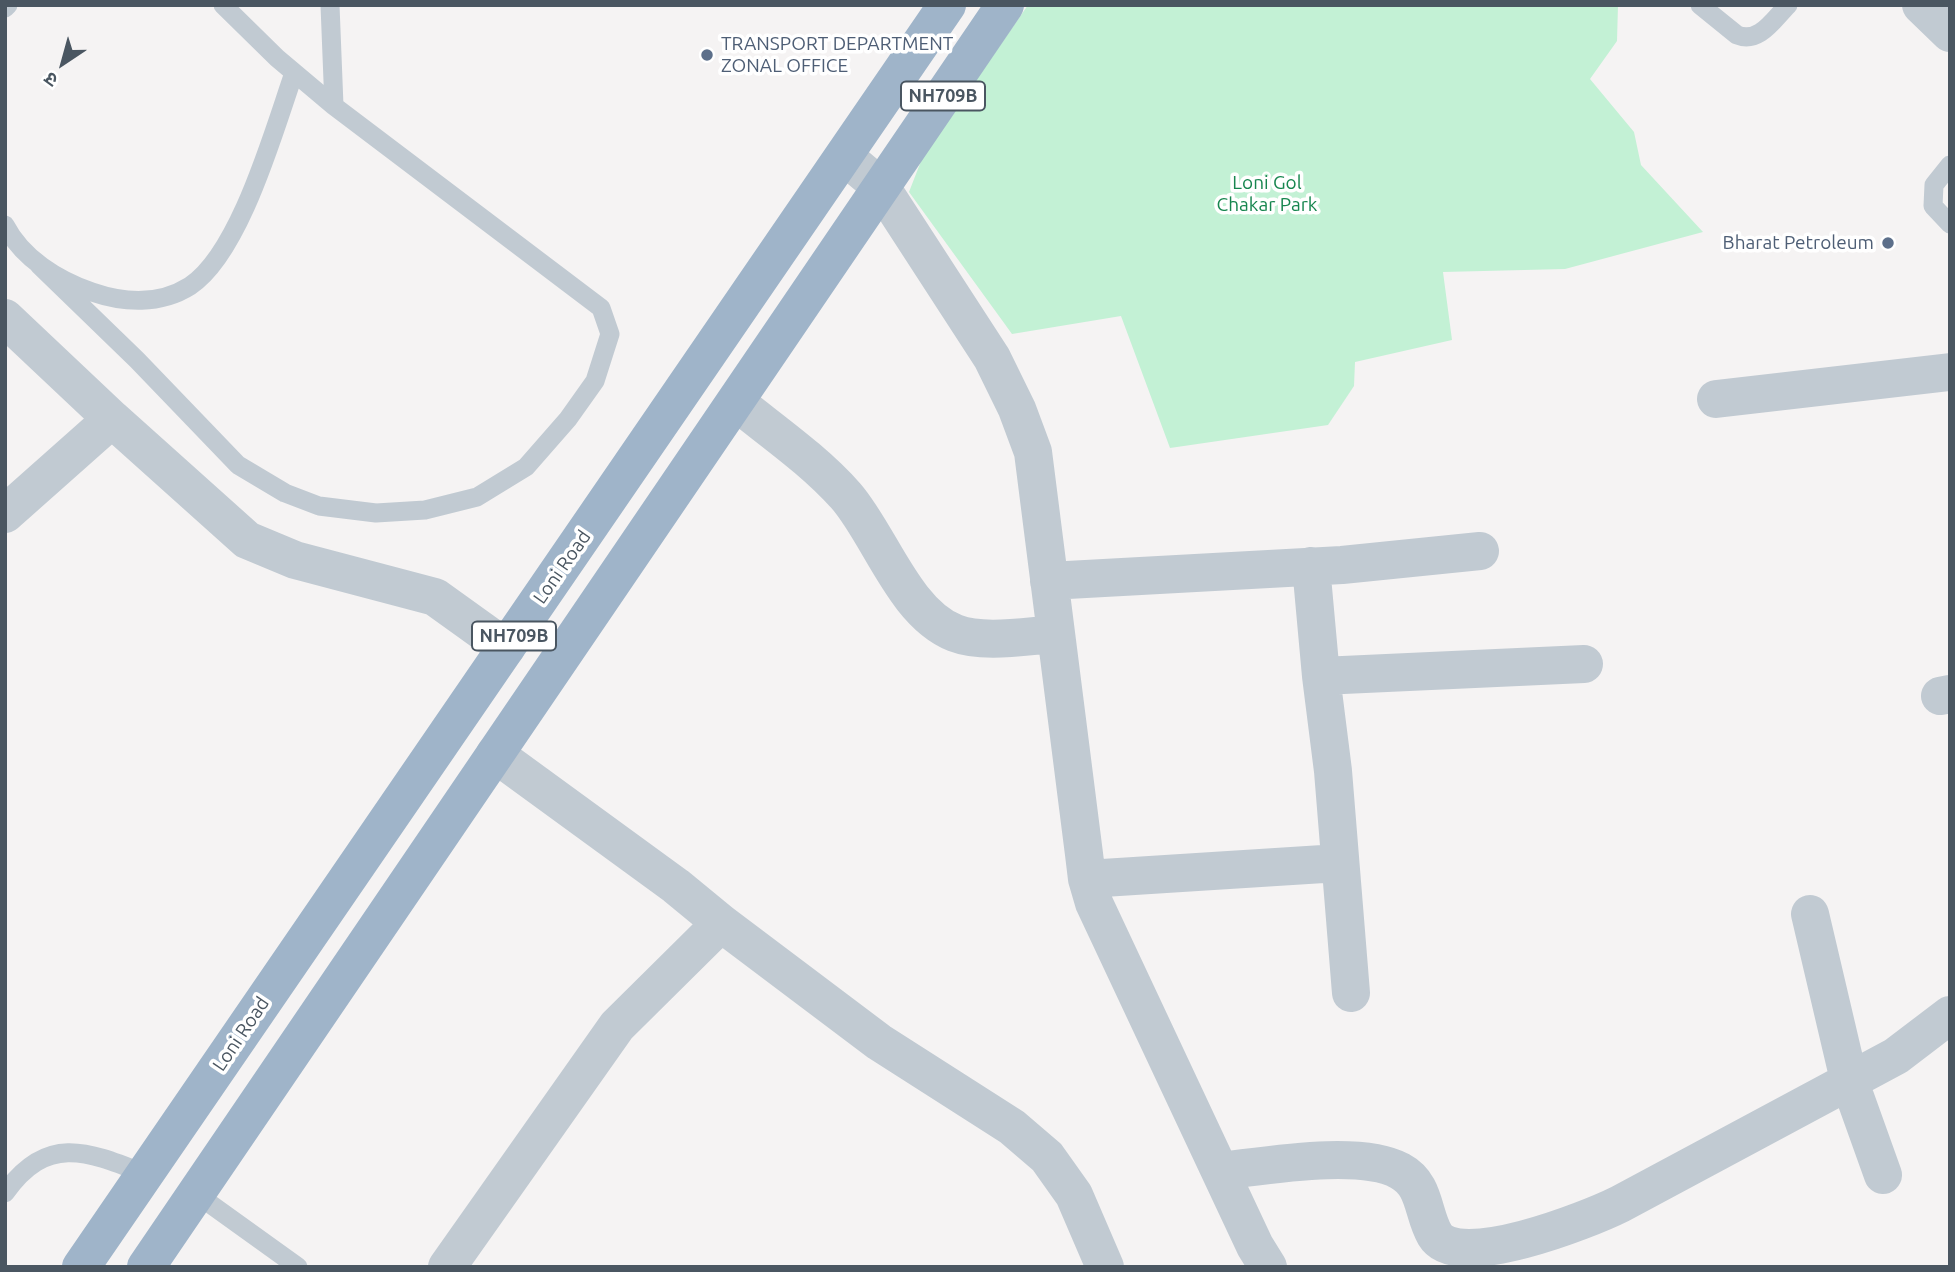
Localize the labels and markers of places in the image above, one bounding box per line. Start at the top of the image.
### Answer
place label: TRANSPORT DEPARTMENT ZONAL OFFICE [721,33,953,77]
marker: TRANSPORT DEPARTMENT ZONAL OFFICE [699,47,715,63]
place label: Bharat Petroleum [1723,232,1874,254]
marker: Bharat Petroleum [1880,235,1896,251]

